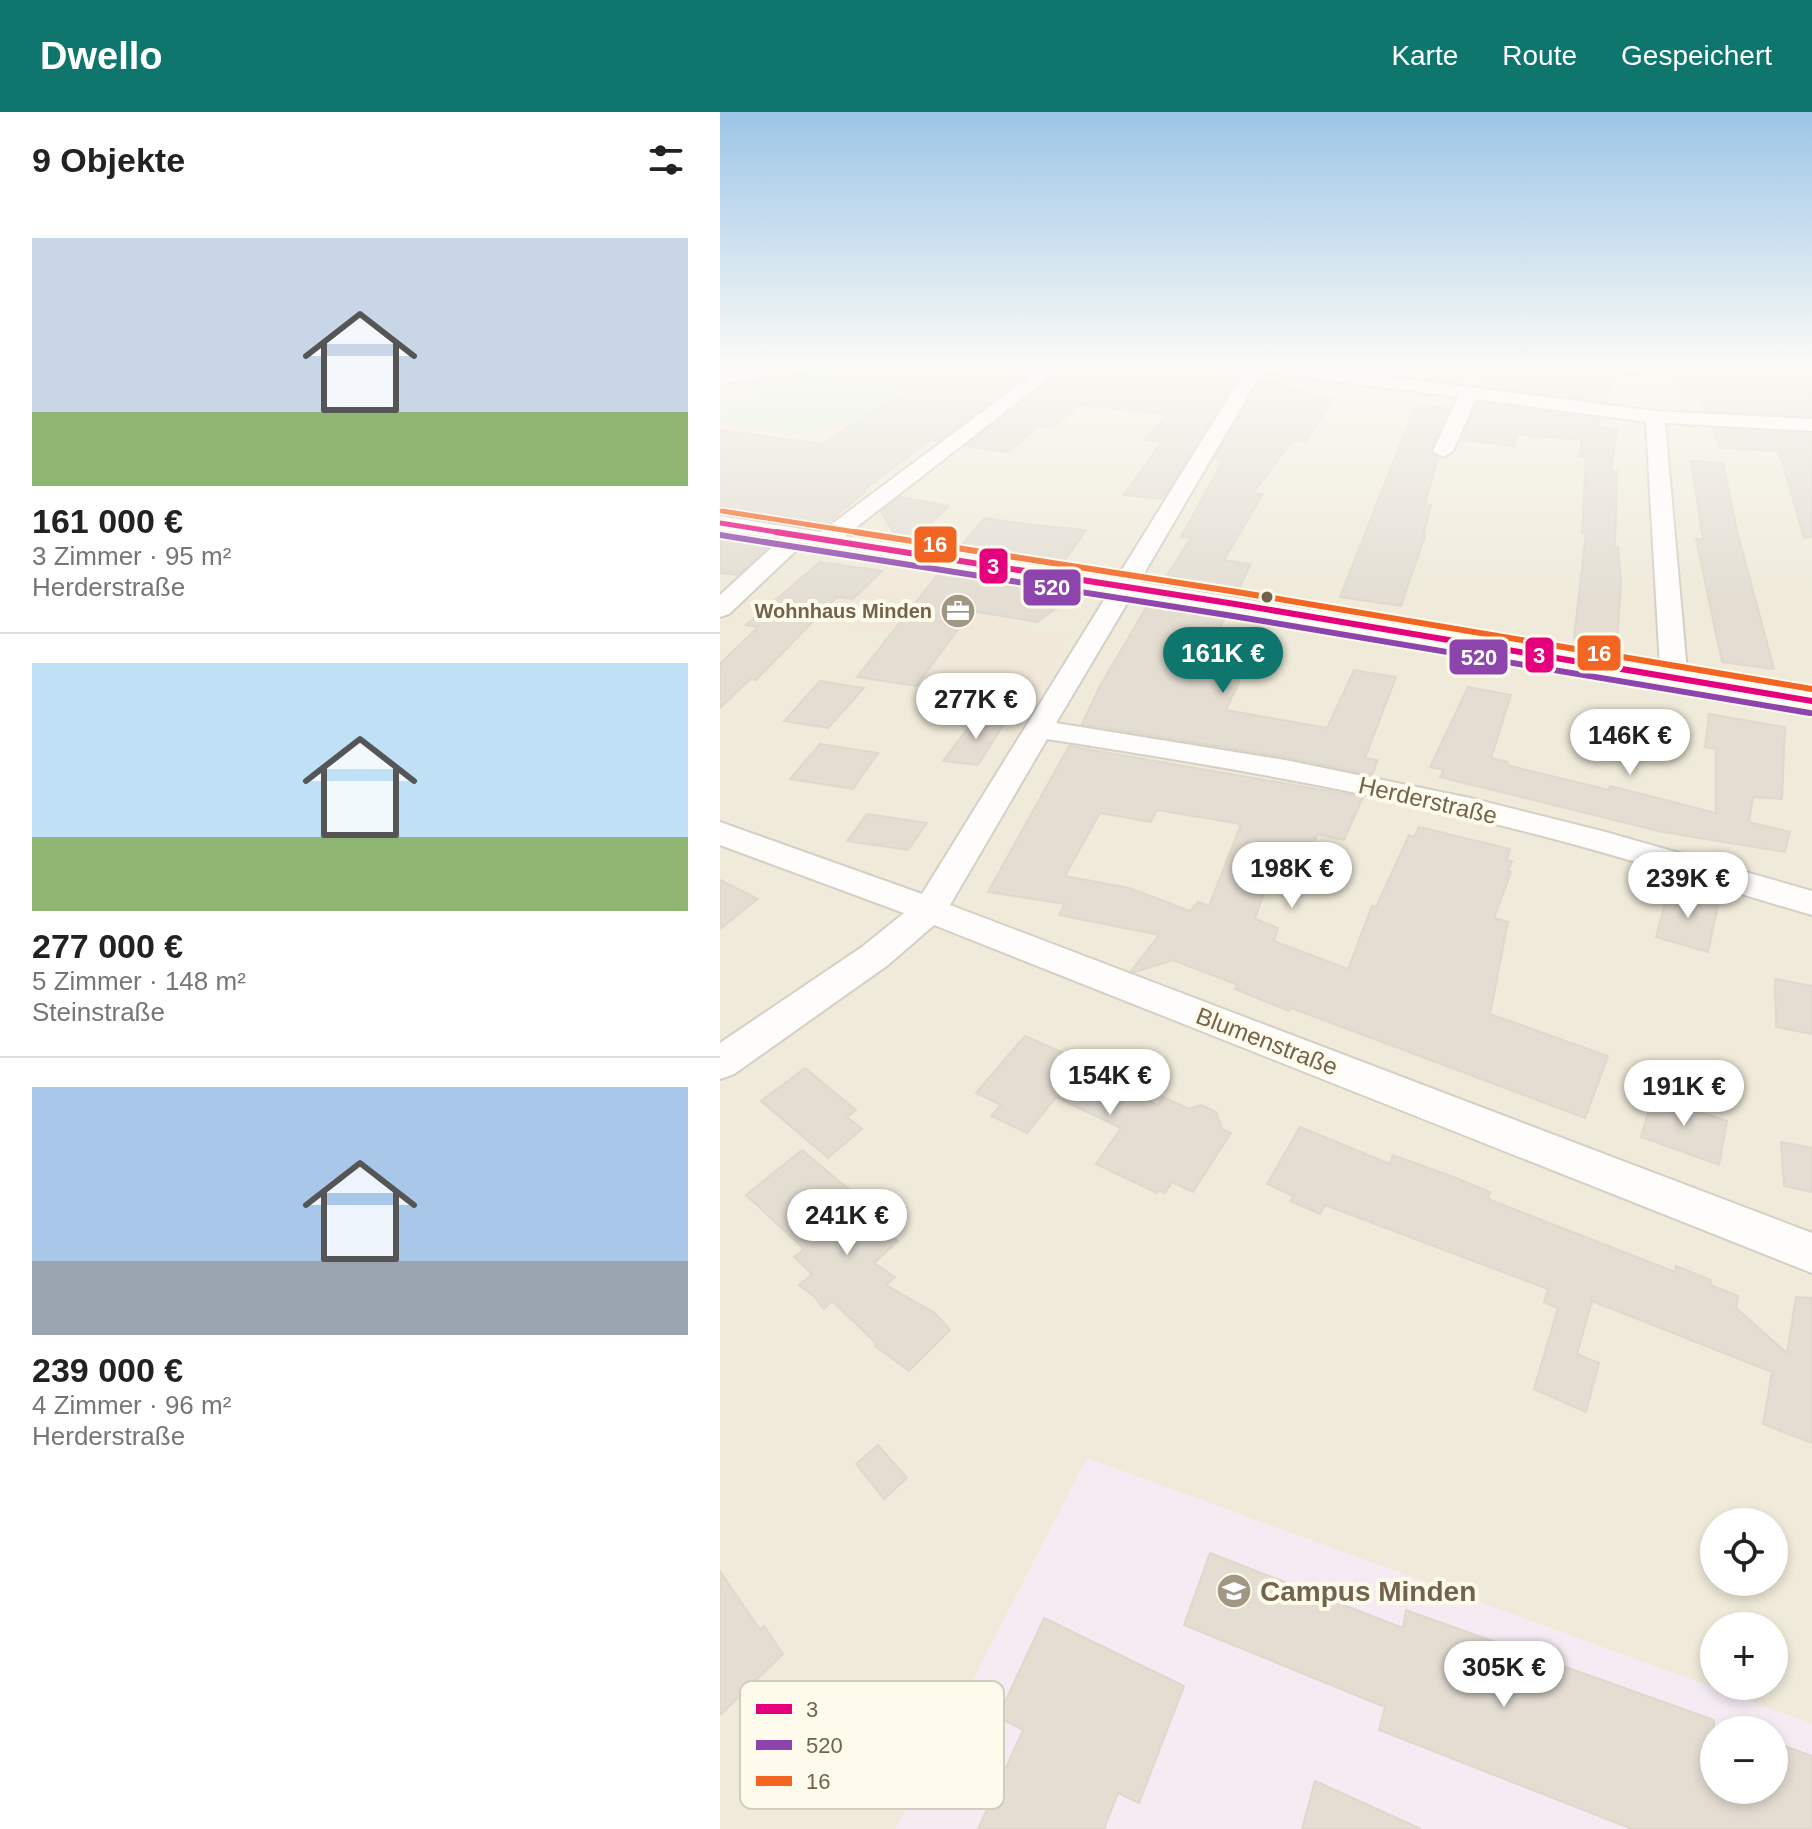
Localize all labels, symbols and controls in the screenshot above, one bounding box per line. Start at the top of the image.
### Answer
text: Dwello [40,35,162,77]
text: Karte [1391,40,1458,71]
text: Route [1502,40,1577,71]
text: Gespeichert [1621,40,1772,71]
icon: filters [644,138,688,182]
text: 9 Objekte [32,141,185,179]
icon: home [288,290,432,434]
text: 161 000 € [32,502,183,540]
line badge: 16 [913,525,958,564]
text: 16 [923,532,947,557]
text: 3 Zimmer · 95 m² [32,541,231,571]
line badge: 3 [978,547,1009,585]
text: 3 [987,554,999,579]
line badge: 520 [1022,568,1082,607]
text: Herderstraße [32,572,185,602]
text: 520 [1034,575,1070,600]
unlabelled marker [1259,589,1275,605]
office icon: Wohnhaus Minden [939,592,977,630]
place label: Wohnhaus Minden [755,600,932,622]
pin: 161K € [1158,627,1288,695]
line badge: 16 [1576,634,1622,672]
line badge: 3 [1524,636,1555,674]
text: 161K € [1181,638,1265,668]
line badge: 520 [1448,638,1509,676]
text: 16 [1587,641,1611,666]
text: 3 [1533,643,1545,668]
text: 520 [1461,645,1497,670]
pin: 277K € [911,673,1041,741]
text: 277K € [934,684,1018,714]
pin: 146K € [1565,709,1695,777]
icon: home [288,715,432,859]
text: 146K € [1588,720,1672,750]
street label: Herderstraße [1356,771,1500,829]
pin: 198K € [1227,842,1357,910]
pin: 239K € [1623,852,1753,920]
text: 198K € [1250,853,1334,883]
text: 239K € [1646,863,1730,893]
text: 277 000 € [32,927,183,965]
text: 5 Zimmer · 148 m² [32,966,246,996]
text: Steinstraße [32,997,165,1027]
street label: Blumenstraße [1192,1002,1342,1080]
pin: 154K € [1045,1049,1175,1117]
text: 154K € [1068,1060,1152,1090]
pin: 191K € [1619,1060,1749,1128]
text: 191K € [1642,1071,1726,1101]
icon: home [288,1139,432,1283]
pin: 241K € [782,1189,912,1257]
text: 241K € [805,1200,889,1230]
text: 239 000 € [32,1351,183,1389]
text: 4 Zimmer · 96 m² [32,1390,231,1420]
text: Herderstraße [32,1421,185,1451]
map controls [1700,1508,1788,1804]
button: locate [1700,1508,1788,1596]
school or university icon: Campus Minden [1215,1572,1253,1610]
place label: Campus Minden [1260,1576,1476,1607]
button: + [1700,1612,1788,1700]
pin: 305K € [1439,1641,1569,1709]
text: 305K € [1462,1652,1546,1682]
legend [740,1681,1004,1809]
text: 3 [806,1697,818,1722]
button: − [1700,1716,1788,1804]
text: 520 [806,1733,843,1758]
text: 16 [806,1769,830,1794]

